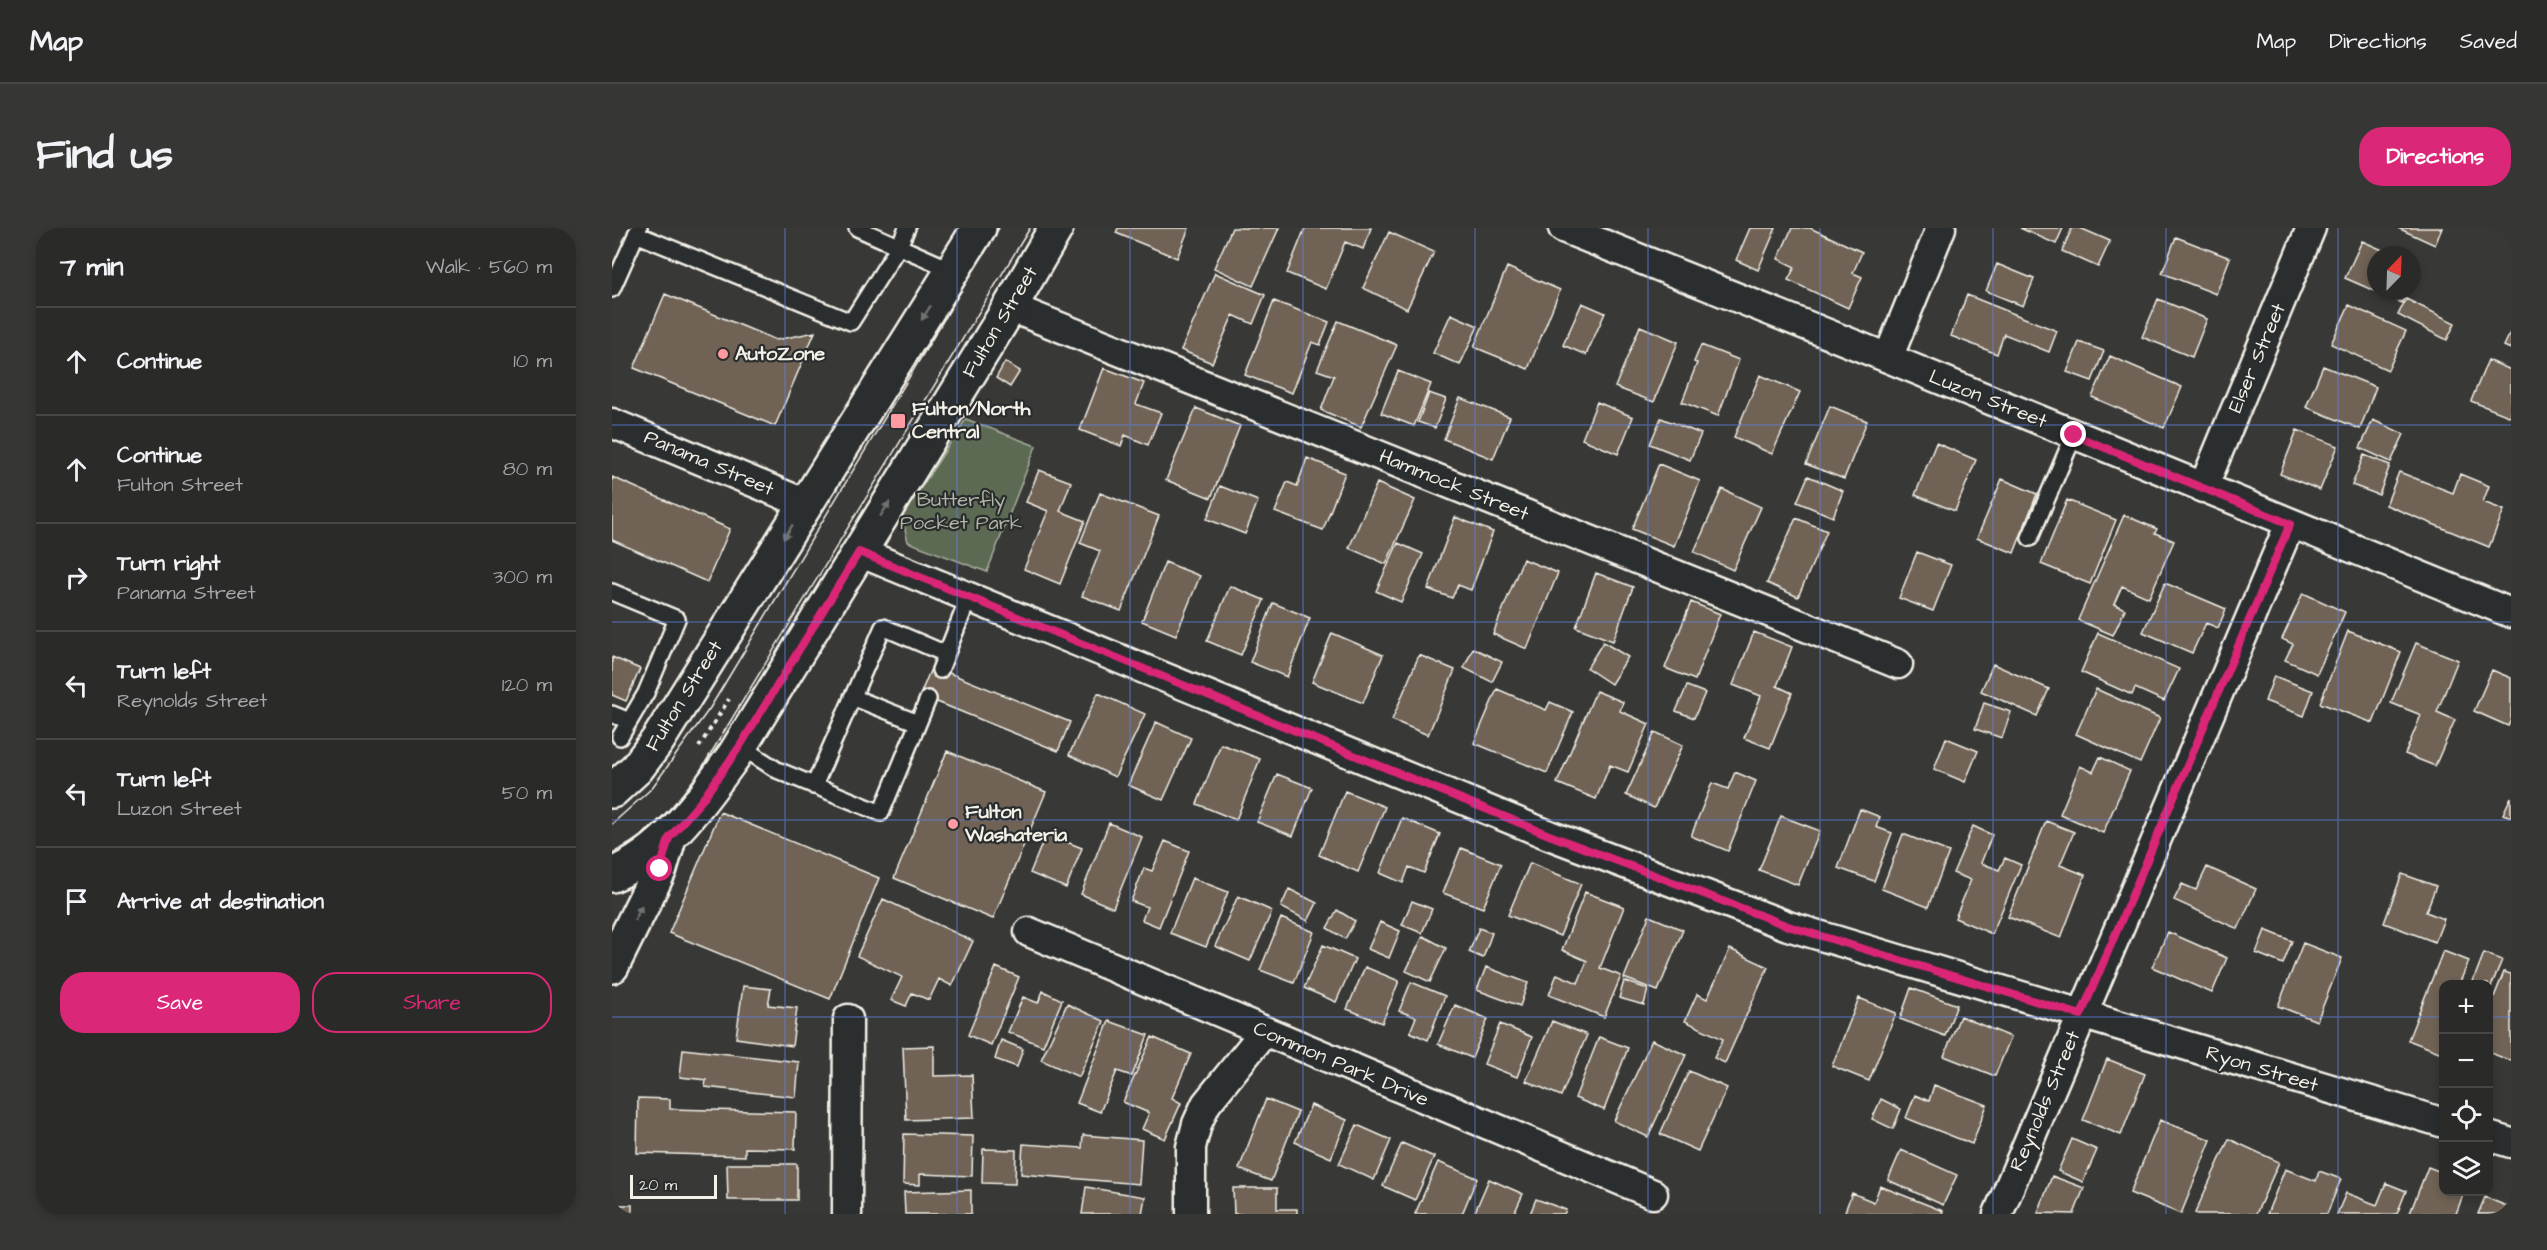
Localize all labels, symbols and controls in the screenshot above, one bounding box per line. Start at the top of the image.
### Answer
text: Map [30,22,83,61]
text: Map [2256,27,2296,56]
text: Directions [2329,27,2427,56]
text: Saved [2460,27,2517,56]
text: Find us [36,127,173,185]
button: Directions [2359,127,2511,186]
north arrow [2367,246,2421,300]
text: 7 min [60,249,124,285]
text: Walk · 560 m [426,253,552,281]
street label: Fulton Street [955,261,1045,383]
street label: Elser Street [2221,299,2293,417]
one-way arrow [920,305,931,321]
place label: AutoZone [735,340,825,368]
icon: ahead [60,345,93,378]
text: Continue [117,346,202,377]
text: 10 m [513,347,552,375]
marker: AutoZone [716,347,730,361]
street label: Luzon Street [1925,363,2051,435]
place label: Fulton/North Central [912,395,1031,446]
marker: Fulton/North Central [889,412,907,430]
route end [2060,421,2086,447]
street label: Panama Street [640,423,778,503]
text: Continue [117,440,202,471]
street label: Hammock Street [1375,442,1533,528]
icon: ahead [60,453,93,486]
text: 80 m [503,455,552,483]
text: Fulton Street [117,471,243,499]
park label: Butterfly Pocket Park [900,486,1022,537]
one-way arrow [880,501,891,517]
one-way arrow [783,524,794,540]
text: Turn right [117,548,220,579]
icon: right [60,561,93,594]
text: 300 m [493,563,552,591]
text: Panama Street [117,579,256,607]
street label: Fulton Street [639,635,729,757]
text: Turn left [117,656,211,687]
icon: left [60,669,93,702]
text: 120 m [502,671,552,699]
text: Reynolds Street [117,687,267,715]
text: Turn left [117,764,211,795]
icon: left [60,777,93,810]
text: 50 m [502,779,552,807]
text: Luzon Street [117,795,242,823]
place label: Fulton Washateria [964,798,1068,849]
marker: Fulton Washateria [946,817,960,831]
route start [646,855,672,881]
icon: arrive [60,885,93,918]
text: Arrive at destination [117,886,324,917]
one-way arrow [633,905,642,922]
button: Save [60,972,300,1033]
button: Share [312,972,552,1033]
map controls [2439,980,2493,1196]
button: + [2439,980,2493,1034]
street label: Common Park Drive [1249,1014,1433,1114]
street label: Reynolds Street [2003,1026,2088,1176]
button: − [2439,1034,2493,1088]
street label: Ryon Street [2202,1039,2322,1100]
button: locate [2439,1088,2493,1142]
button: layers [2439,1142,2493,1196]
scale bar [630,1172,717,1200]
text: 20 m [639,1174,677,1196]

